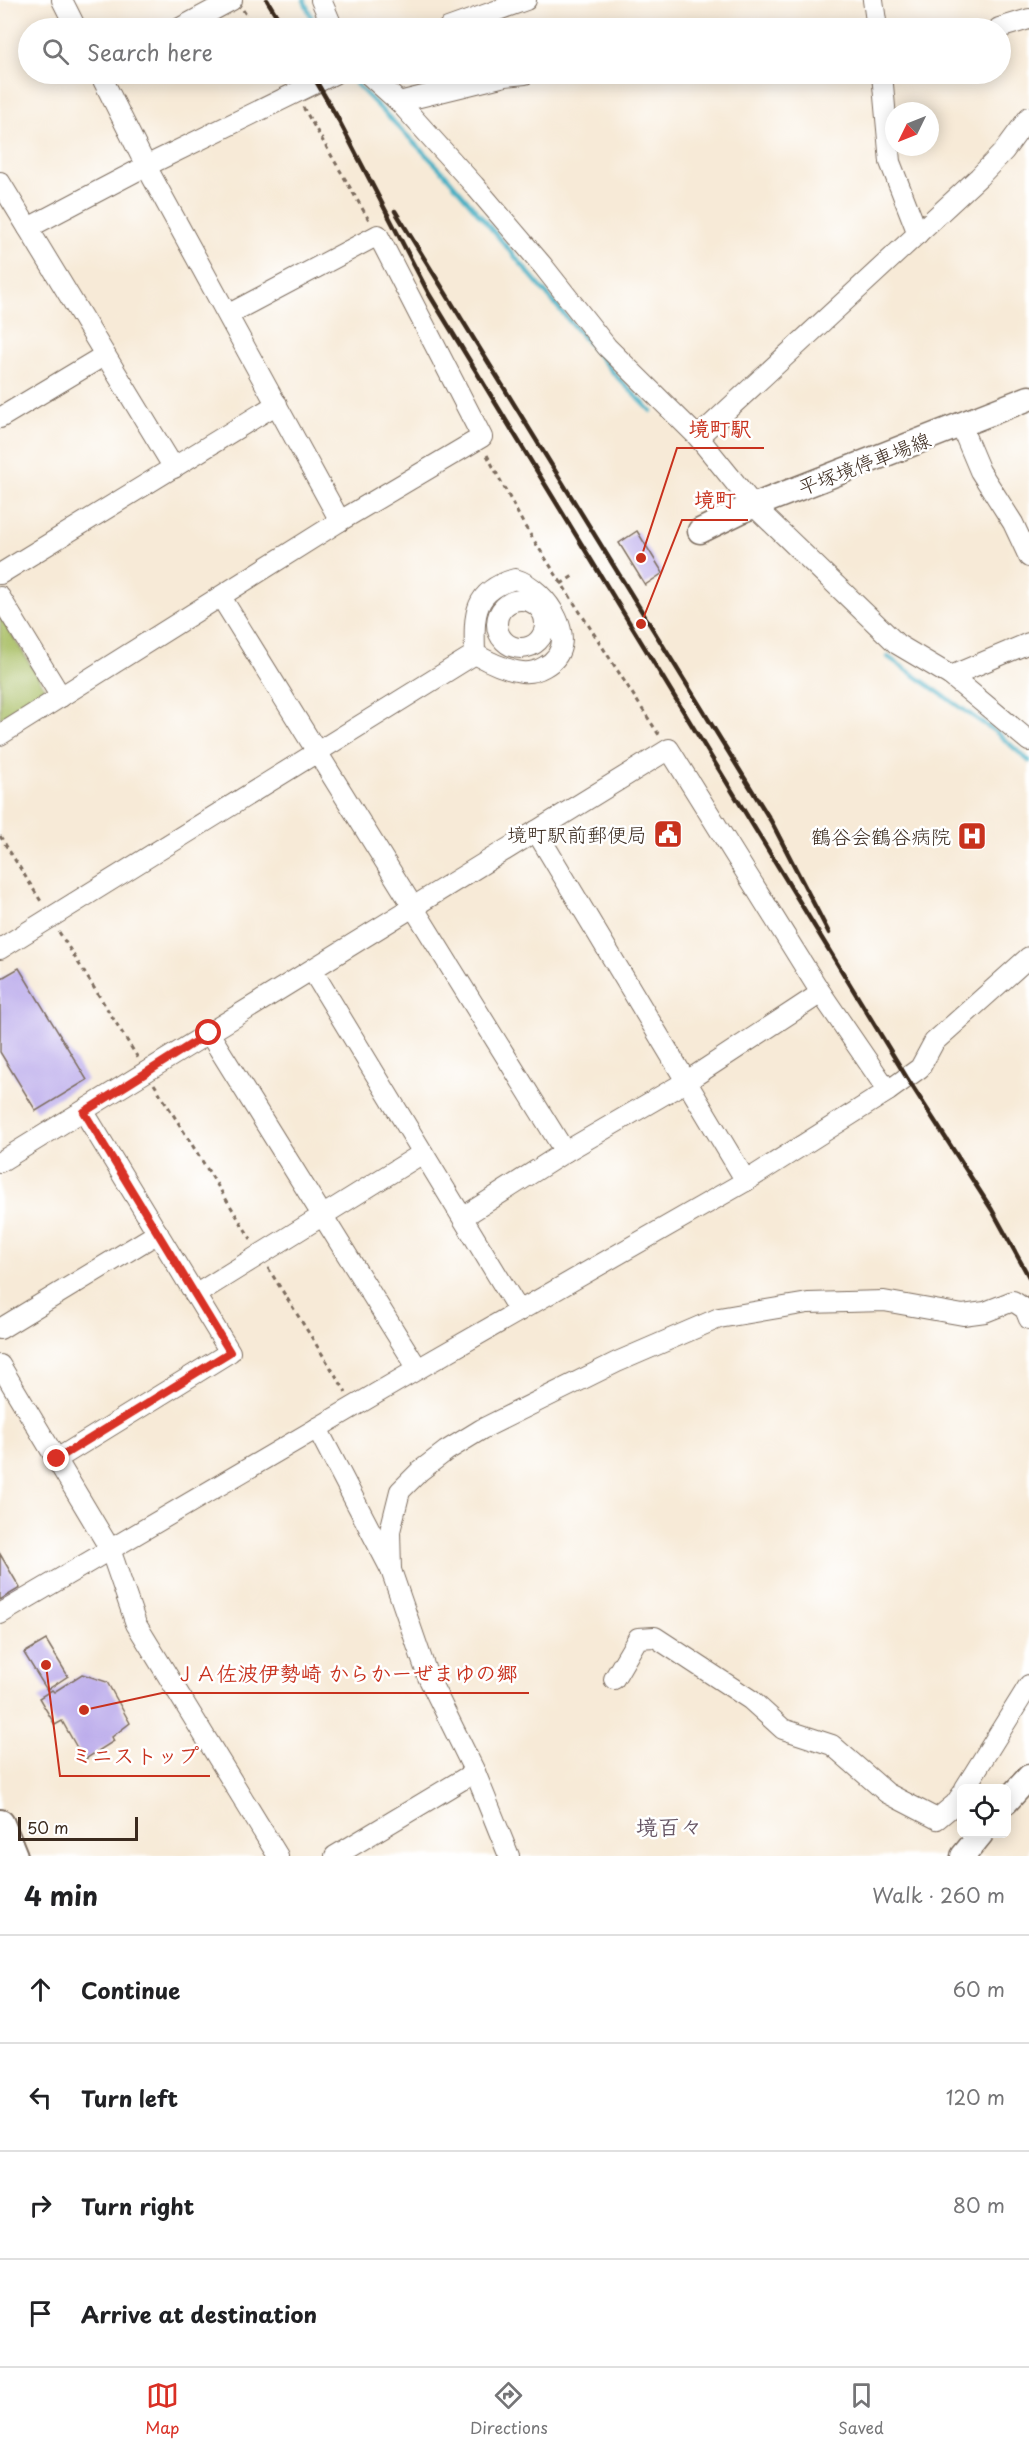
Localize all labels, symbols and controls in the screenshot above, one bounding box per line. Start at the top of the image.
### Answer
search box [18,18,1011,84]
icon: search [39,35,72,68]
text: Search here [87,35,213,68]
north arrow [885,102,939,156]
callout: 境町駅 [677,409,764,448]
text: 境町駅 [689,411,752,443]
street label: 平塚境停車場線 [793,424,935,502]
callout: 境町 [682,481,748,520]
text: 境町 [694,482,736,514]
public building icon: 境町駅前郵便局 [652,818,684,850]
place label: 境町駅前郵便局 [507,819,647,849]
hospital icon: 鶴谷会鶴谷病院 [956,820,988,852]
place label: 鶴谷会鶴谷病院 [811,821,951,851]
route start [195,1019,221,1045]
route end [43,1445,69,1471]
callout: ＪＡ佐波伊勢崎 からかーぜまゆの郷 [162,1654,529,1693]
text: ＪＡ佐波伊勢崎 からかーぜまゆの郷 [175,1656,517,1688]
callout: ミニストップ [60,1737,210,1776]
text: ミニストップ [71,1738,199,1770]
map controls [957,1784,1011,1838]
button: locate [957,1784,1011,1838]
district label: 境百々 [636,1809,702,1842]
scale bar [18,1814,138,1842]
text: 50 m [27,1815,68,1839]
text: 4 min [24,1876,98,1915]
text: Walk · 260 m [872,1880,1005,1910]
icon: ahead [24,1973,57,2006]
text: Continue [81,1973,180,2006]
text: 60 m [953,1974,1005,2004]
icon: left [24,2081,57,2114]
text: Turn left [81,2081,178,2114]
text: 120 m [946,2082,1005,2112]
icon: right [24,2189,57,2222]
text: Turn right [81,2189,194,2222]
text: 80 m [953,2190,1005,2220]
icon: arrive [24,2297,57,2330]
text: Arrive at destination [81,2297,317,2330]
tab: Map [145,2379,179,2439]
tab: Directions [470,2379,548,2439]
tab: Saved [838,2379,884,2439]

